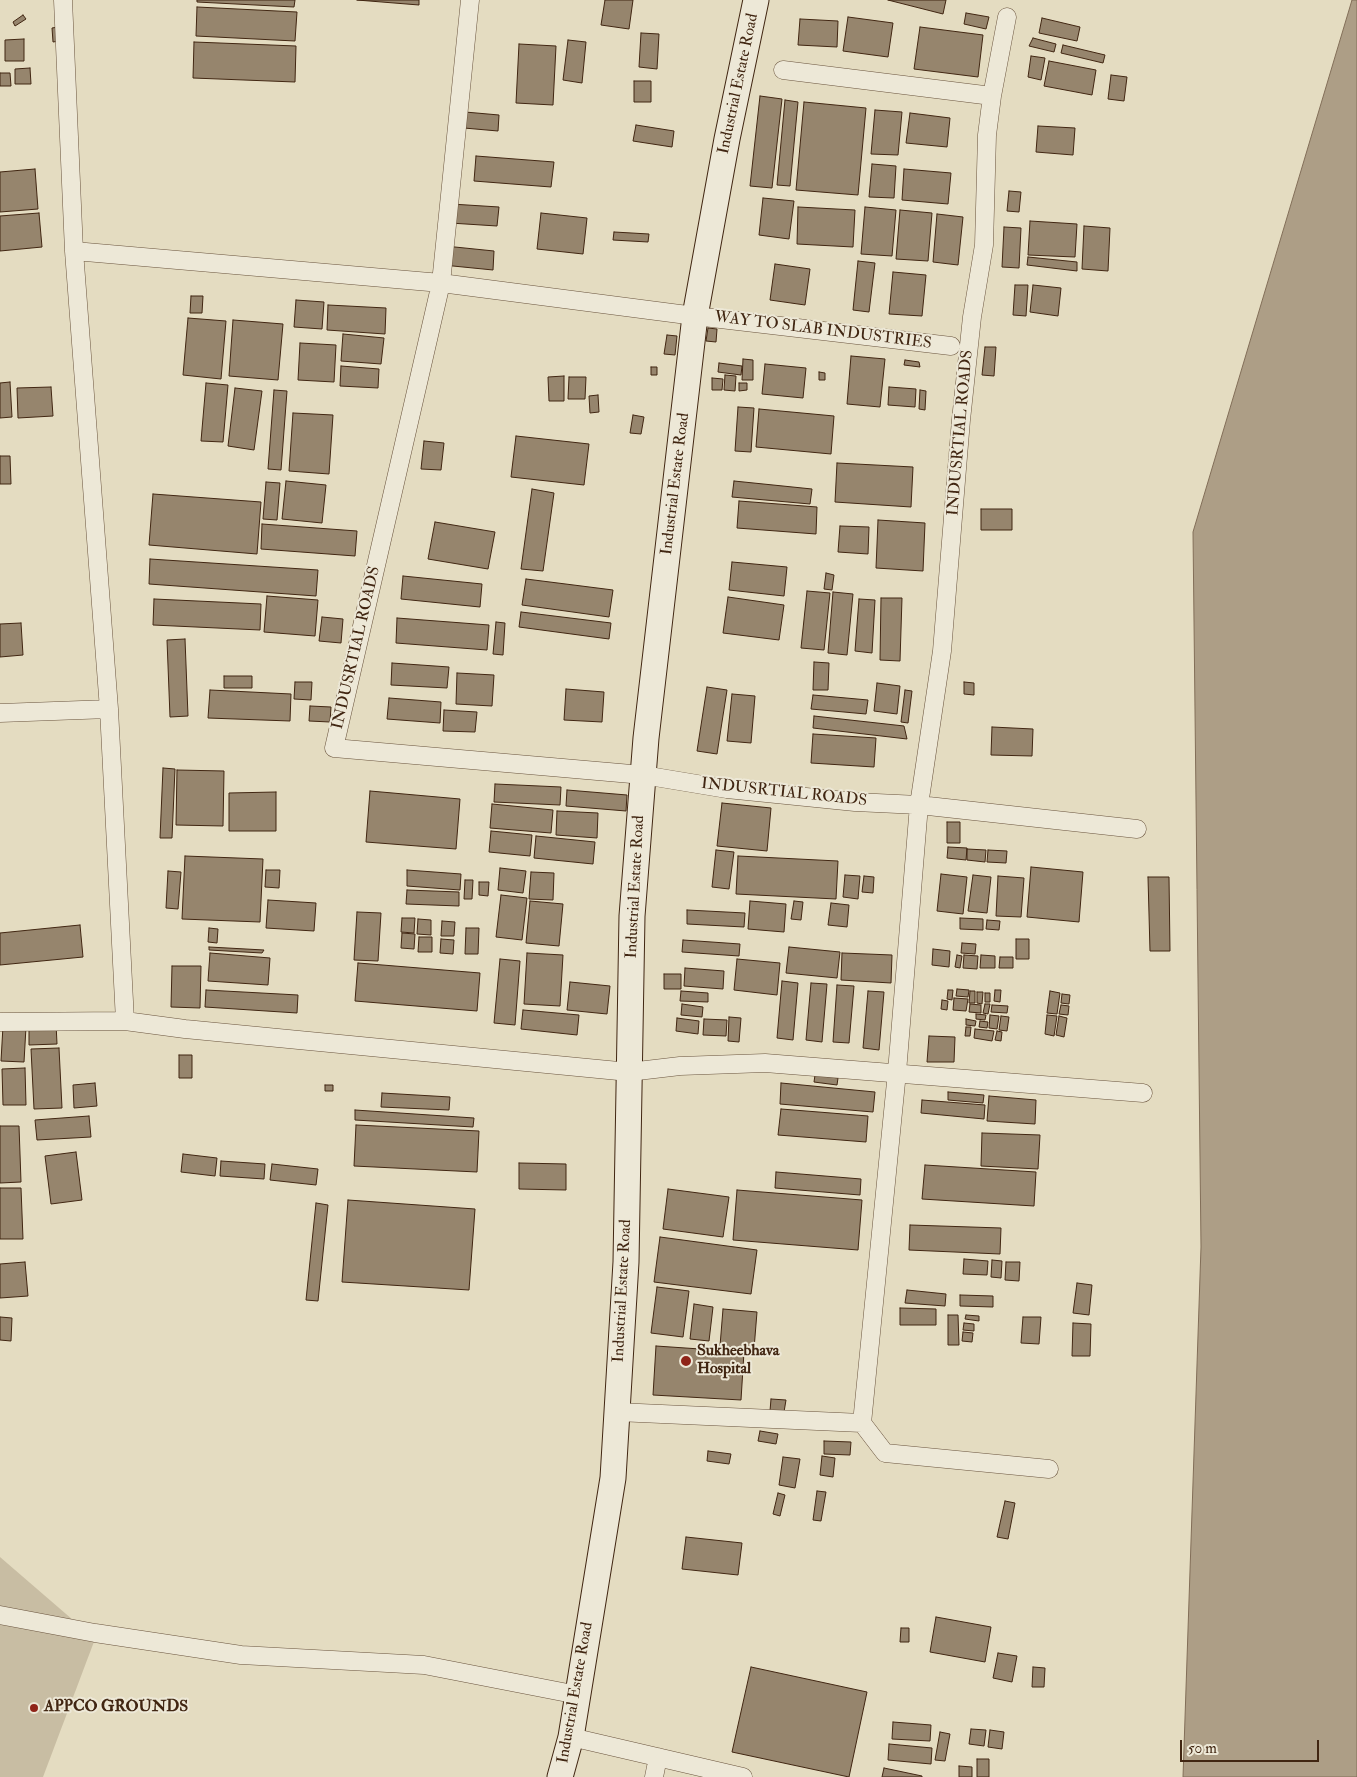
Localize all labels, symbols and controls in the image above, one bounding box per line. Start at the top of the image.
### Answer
street label: Industrial Estate Road [715,12,763,156]
street label: WAY TO SLAB INDUSTRIES [713,308,933,354]
street label: INDUSRTIAL ROADS [944,349,978,517]
street label: Industrial Estate Road [658,412,694,556]
street label: INDUSRTIAL ROADS [329,565,385,731]
street label: INDUSRTIAL ROADS [700,775,868,811]
street label: Industrial Estate Road [623,815,649,959]
street label: Industrial Estate Road [610,1219,636,1363]
place label: Sukheebhava Hospital [697,1342,779,1380]
marker: Sukheebhava Hospital [679,1354,693,1368]
street label: Industrial Estate Road [554,1621,598,1765]
place label: APPCO GROUNDS [44,1698,188,1718]
marker: APPCO GROUNDS [28,1702,40,1714]
scale bar [1182,1730,1321,1762]
text: 50 m [1188,1739,1217,1758]

